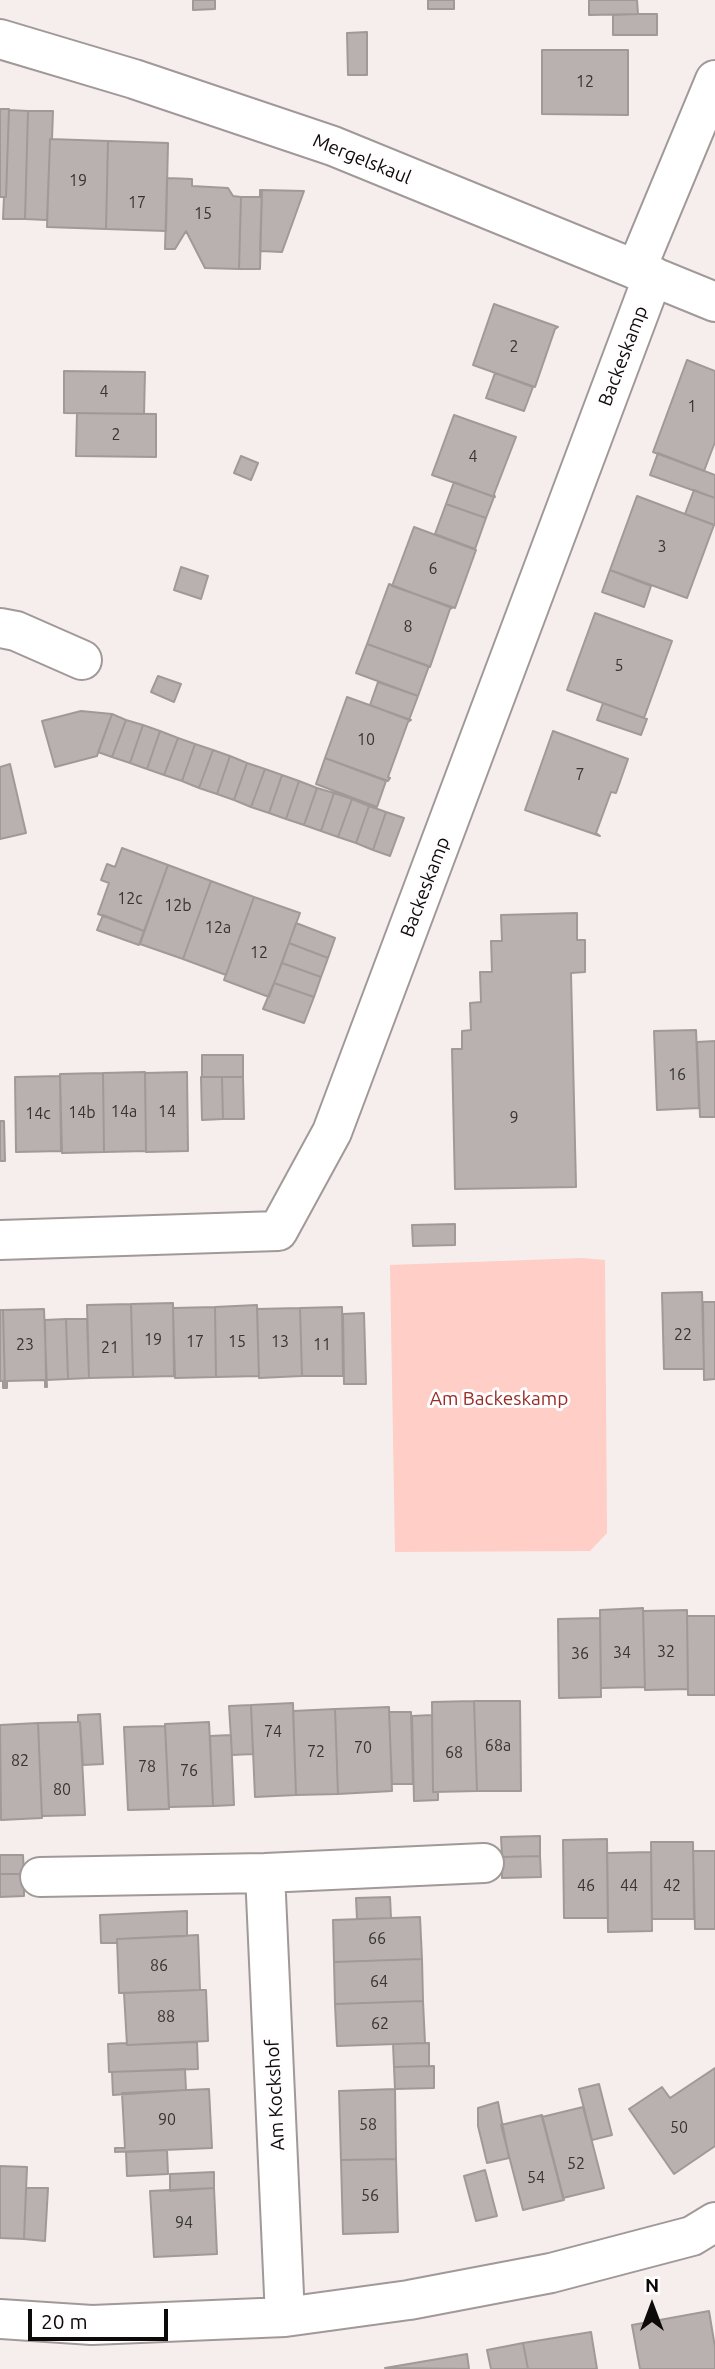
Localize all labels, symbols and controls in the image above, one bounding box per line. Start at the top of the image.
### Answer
house number: 12 [576,72,594,92]
street label: Mergelskaul [310,129,414,189]
house number: 19 [69,171,87,191]
house number: 17 [128,193,146,213]
house number: 15 [194,204,212,224]
street label: Backeskamp [593,303,653,409]
house number: 2 [509,337,519,357]
house number: 4 [99,382,109,402]
house number: 1 [687,397,697,417]
house number: 2 [111,425,121,445]
house number: 4 [468,447,478,467]
house number: 3 [657,537,667,557]
house number: 6 [428,559,438,579]
house number: 8 [403,617,413,637]
house number: 5 [614,656,624,676]
house number: 10 [357,730,375,750]
house number: 7 [575,765,585,785]
street label: Backeskamp [395,834,455,940]
house number: 12c [117,889,143,909]
house number: 12b [164,896,192,916]
house number: 12a [205,918,231,938]
house number: 12 [250,943,268,963]
house number: 16 [668,1065,686,1085]
house number: 14a [111,1102,137,1122]
house number: 14 [158,1102,176,1122]
house number: 14b [68,1103,96,1123]
house number: 14c [25,1104,51,1124]
house number: 9 [509,1108,519,1128]
house number: 22 [674,1325,692,1345]
house number: 19 [144,1330,162,1350]
house number: 17 [186,1332,204,1352]
house number: 15 [228,1332,246,1352]
house number: 13 [271,1332,289,1352]
house number: 23 [16,1335,34,1355]
house number: 11 [313,1335,331,1355]
house number: 21 [101,1338,119,1358]
park label: Am Backeskamp [430,1388,568,1410]
house number: 32 [657,1642,675,1662]
house number: 34 [613,1643,631,1663]
house number: 36 [571,1644,589,1664]
house number: 74 [264,1722,282,1742]
house number: 68a [485,1736,511,1756]
house number: 70 [354,1738,372,1758]
house number: 72 [307,1742,325,1762]
house number: 68 [445,1743,463,1763]
house number: 82 [11,1751,29,1771]
house number: 78 [138,1757,156,1777]
house number: 76 [180,1761,198,1781]
house number: 80 [53,1780,71,1800]
house number: 46 [577,1876,595,1896]
house number: 44 [620,1876,638,1896]
house number: 42 [663,1876,681,1896]
house number: 66 [368,1929,386,1949]
house number: 86 [150,1956,168,1976]
house number: 64 [370,1972,388,1992]
house number: 88 [157,2007,175,2027]
house number: 62 [371,2014,389,2034]
street label: Am Kockshof [261,2039,289,2151]
house number: 90 [158,2110,176,2130]
house number: 58 [359,2115,377,2135]
house number: 50 [670,2118,688,2138]
house number: 52 [567,2154,585,2174]
house number: 54 [527,2168,545,2188]
house number: 56 [361,2186,379,2206]
house number: 94 [175,2213,193,2233]
north arrow [617,2271,687,2341]
text: N [645,2274,659,2296]
scale bar [32,2296,172,2340]
text: 20 m [41,2309,88,2333]

